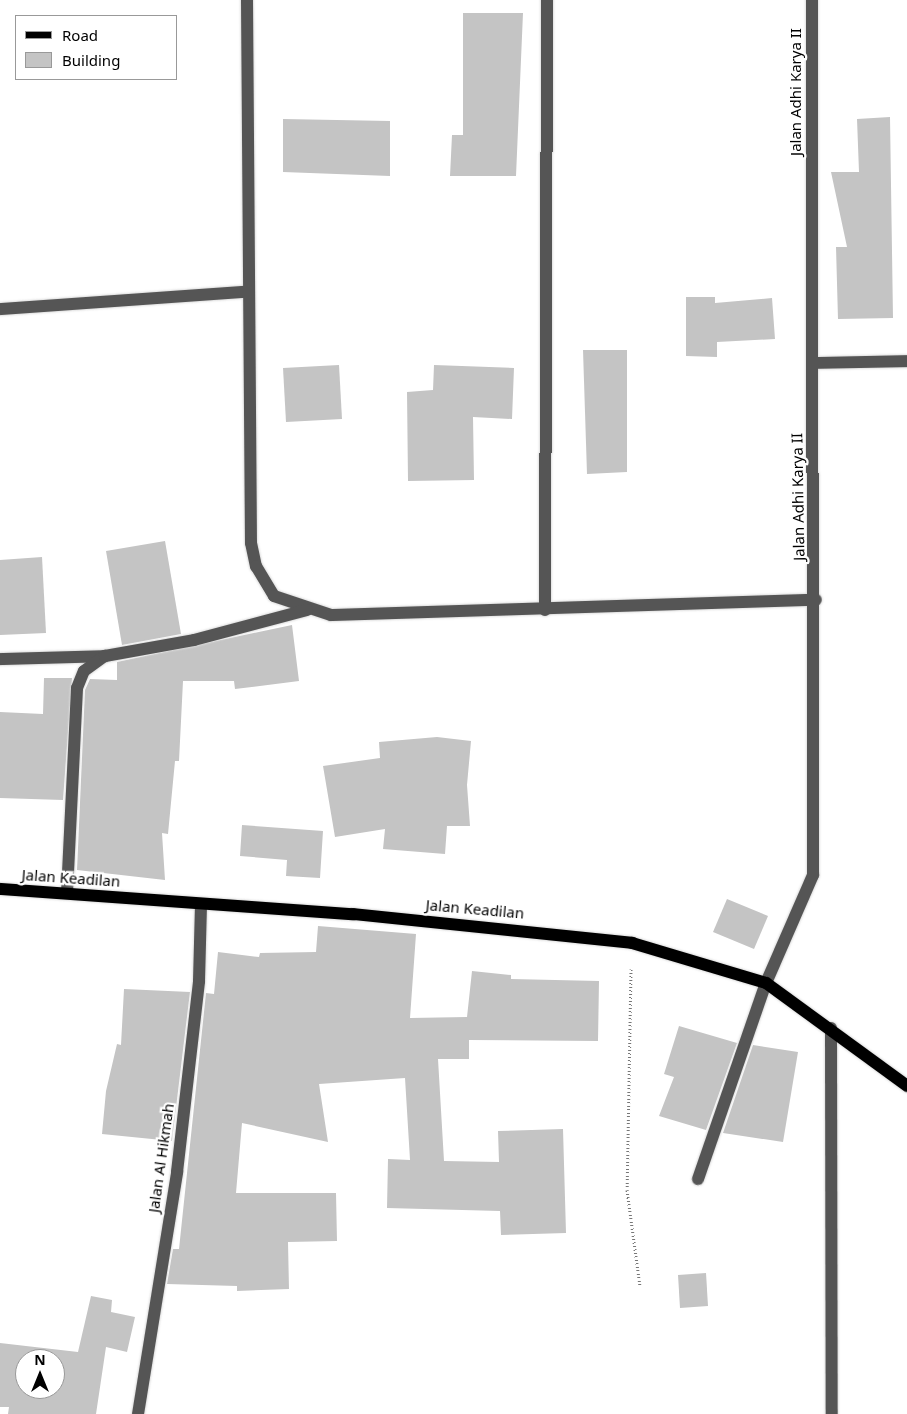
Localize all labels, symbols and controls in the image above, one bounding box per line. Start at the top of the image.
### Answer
legend [15,15,178,80]
text: Road [62,25,98,45]
street label: Jalan Adhi Karya II [787,28,805,156]
text: Building [62,50,120,70]
street label: Jalan Adhi Karya II [788,433,808,561]
street label: Jalan Keadilan [21,866,121,890]
street label: Jalan Keadilan [425,896,525,922]
street label: Jalan Al Hikmah [144,1102,178,1214]
north arrow [15,1349,65,1399]
text: N [34,1350,46,1369]

